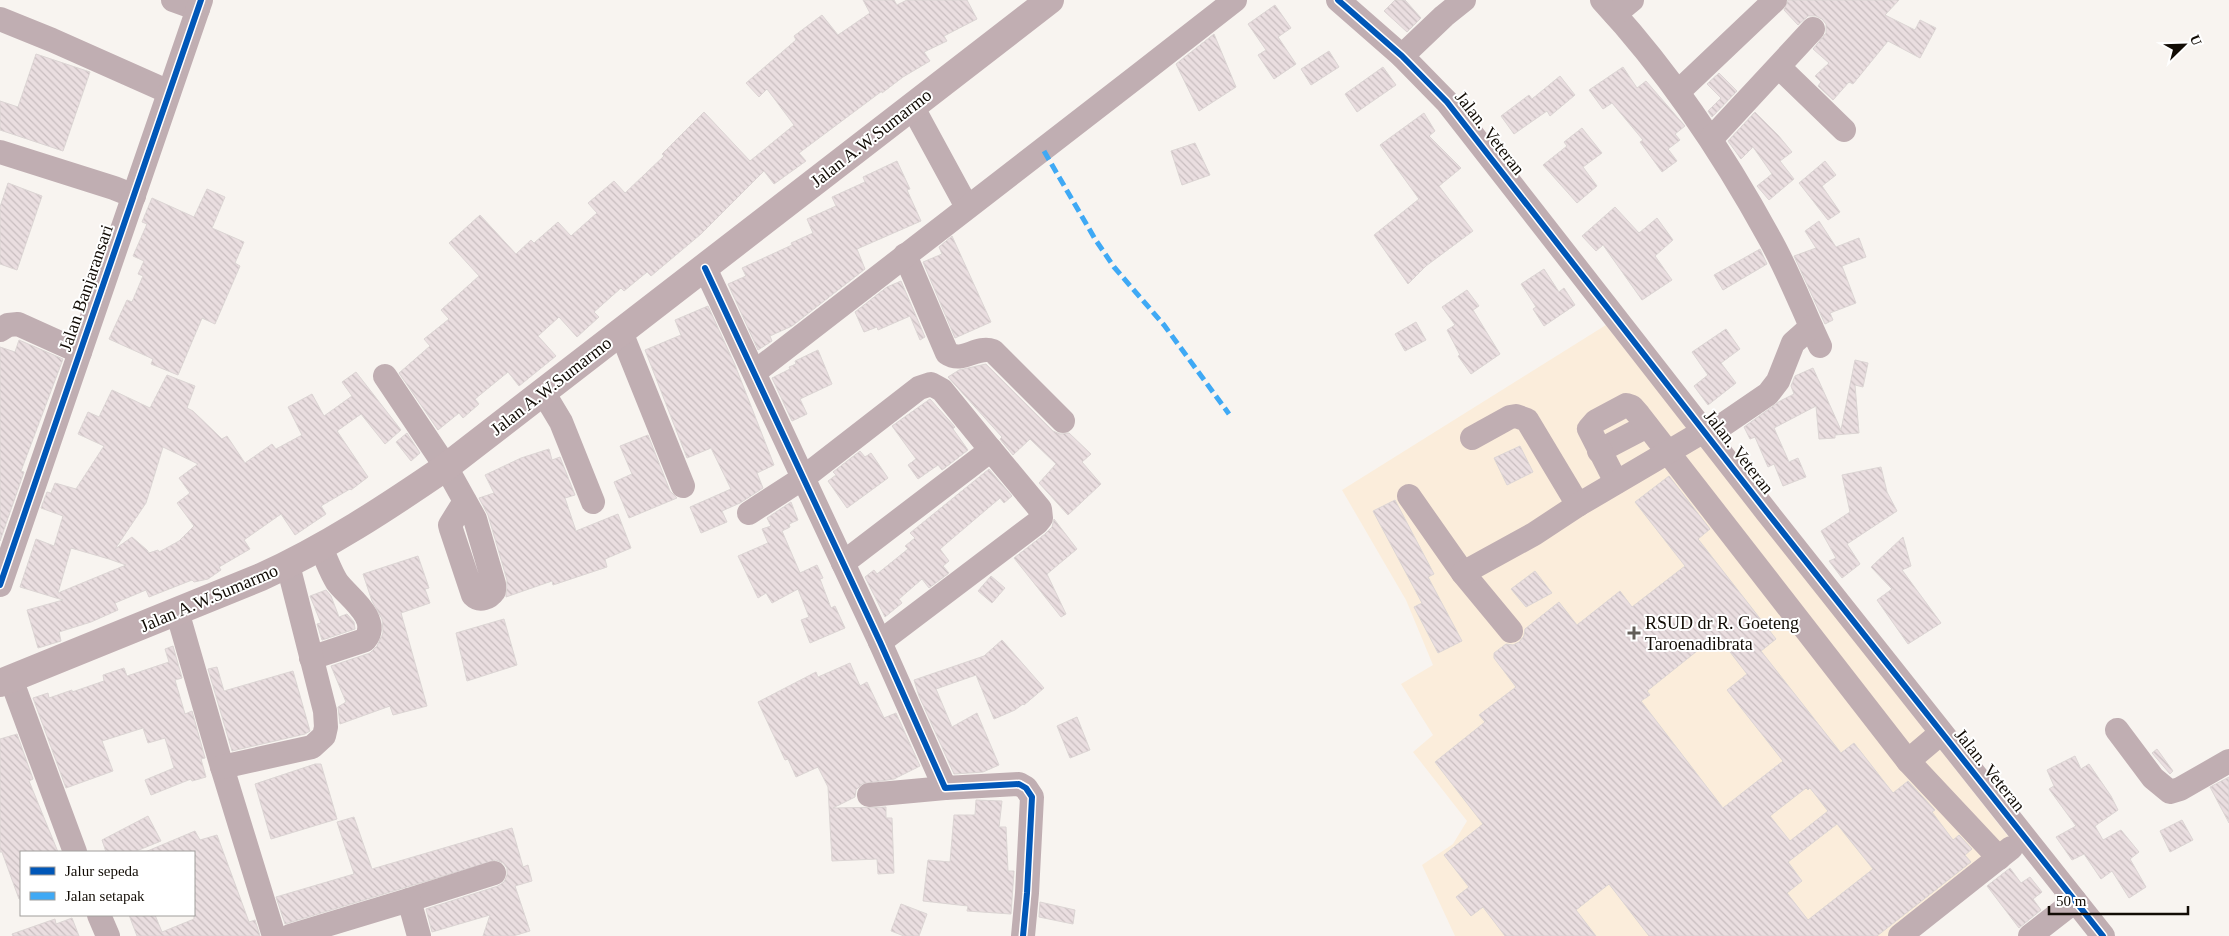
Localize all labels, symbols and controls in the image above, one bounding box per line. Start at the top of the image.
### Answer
north arrow [2159,20,2209,70]
text: U [2187,33,2204,48]
street label: Jalan A.W.Sumarmo [807,85,935,191]
street label: Jalan. Veteran [1451,87,1529,179]
street label: Jalan Banjaransari [55,222,117,354]
street label: Jalan A.W.Sumarmo [487,333,615,439]
street label: Jalan. Veteran [1700,406,1778,498]
street label: Jalan A.W.Sumarmo [137,560,281,636]
place label: RSUD dr R. Goeteng Taroenadibrata [1645,613,1799,654]
marker: RSUD dr R. Goeteng Taroenadibrata [1627,626,1641,640]
street label: Jalan. Veteran [1951,725,2029,815]
legend [20,851,195,916]
text: Jalur sepeda [65,863,139,879]
scale bar [2049,884,2188,916]
text: Jalan setapak [65,888,145,904]
text: 50 m [2056,893,2087,909]

